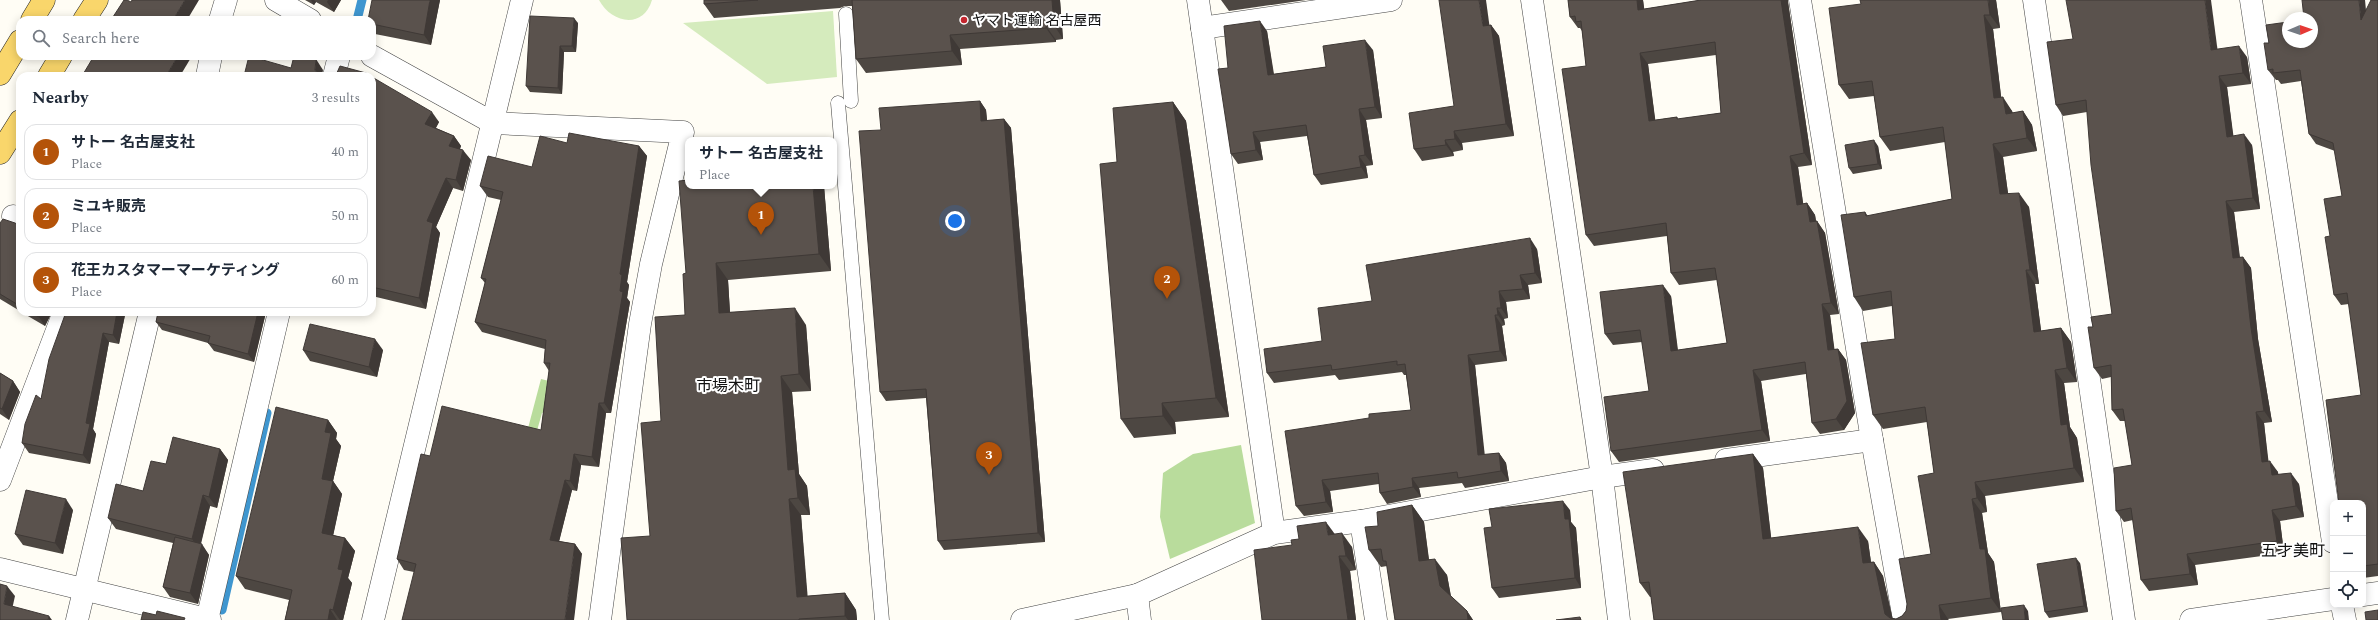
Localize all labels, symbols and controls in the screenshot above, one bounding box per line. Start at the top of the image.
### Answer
place label: ヤマト運輸 名古屋西 [972,10,1102,31]
north arrow [2282,12,2318,48]
marker: ヤマト運輸 名古屋西 [959,15,969,25]
search box [16,16,376,60]
icon: search [30,27,52,49]
text: Search here [62,27,140,50]
text: Nearby [32,85,88,111]
text: 3 results [312,88,360,108]
text: サトー 名古屋支社 [71,131,195,154]
popup [685,137,837,189]
text: 1 [42,142,50,162]
text: 40 m [332,142,359,162]
text: サトー 名古屋支社 [699,142,823,165]
text: Place [71,154,102,174]
text: Place [699,165,730,185]
text: ミユキ販売 [71,195,146,218]
pin: 1 [748,202,774,235]
text: 2 [42,206,50,226]
text: 50 m [332,206,359,226]
your location [945,211,965,231]
text: Place [71,218,102,238]
text: 花王カスタマーマーケティング [71,259,280,282]
pin: 2 [1154,266,1180,299]
text: 3 [42,270,50,290]
text: 60 m [332,270,359,290]
text: Place [71,282,102,302]
district label: 市場木町 [696,374,760,398]
pin: 3 [976,442,1002,475]
map controls [2330,500,2366,608]
button: + [2330,500,2366,536]
button: − [2330,536,2366,572]
district label: 五才美町 [2261,539,2325,563]
button: locate [2330,572,2366,608]

